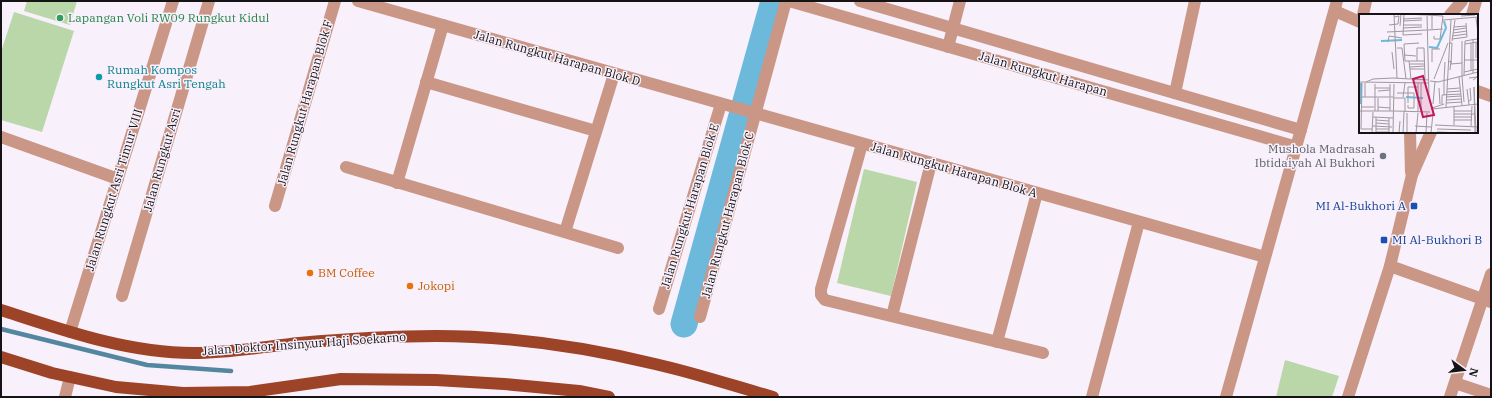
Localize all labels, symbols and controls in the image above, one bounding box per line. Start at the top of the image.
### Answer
place label: Lapangan Voli RW09 Rungkut Kidul [68,10,270,25]
marker: Lapangan Voli RW09 Rungkut Kidul [55,13,65,23]
inset map [1359,14,1478,133]
street label: Jalan Rungkut Harapan Blok F [274,18,335,187]
street label: Jalan Rungkut Harapan Blok D [472,27,642,89]
street label: Jalan Rungkut Harapan [977,48,1109,99]
place label: Rumah Kompos Rungkut Asri Tengah [107,62,226,91]
marker: Rumah Kompos Rungkut Asri Tengah [94,72,104,82]
street label: Jalan Rungkut Asri [140,106,183,213]
street label: Jalan Rungkut Asri Timur VIII [82,107,145,273]
street label: Jalan Rungkut Harapan Blok E [657,122,722,290]
street label: Jalan Rungkut Harapan Blok C [698,130,757,300]
street label: Jalan Rungkut Harapan Blok A [869,139,1040,201]
place label: Mushola Madrasah Ibtidaiyah Al Bukhori [1255,141,1375,170]
marker: Mushola Madrasah Ibtidaiyah Al Bukhori [1378,151,1388,161]
place label: MI Al-Bukhori A [1315,198,1407,213]
marker: MI Al-Bukhori A [1409,201,1419,211]
place label: MI Al-Bukhori B [1392,232,1482,247]
marker: MI Al-Bukhori B [1379,235,1389,245]
place label: BM Coffee [318,265,375,280]
marker: BM Coffee [305,268,315,278]
place label: Jokopi [418,278,455,293]
marker: Jokopi [405,281,415,291]
street label: Jalan Doktor Insinyur Haji Soekarno [201,329,407,358]
north arrow [1444,350,1484,390]
text: N [1466,367,1482,379]

